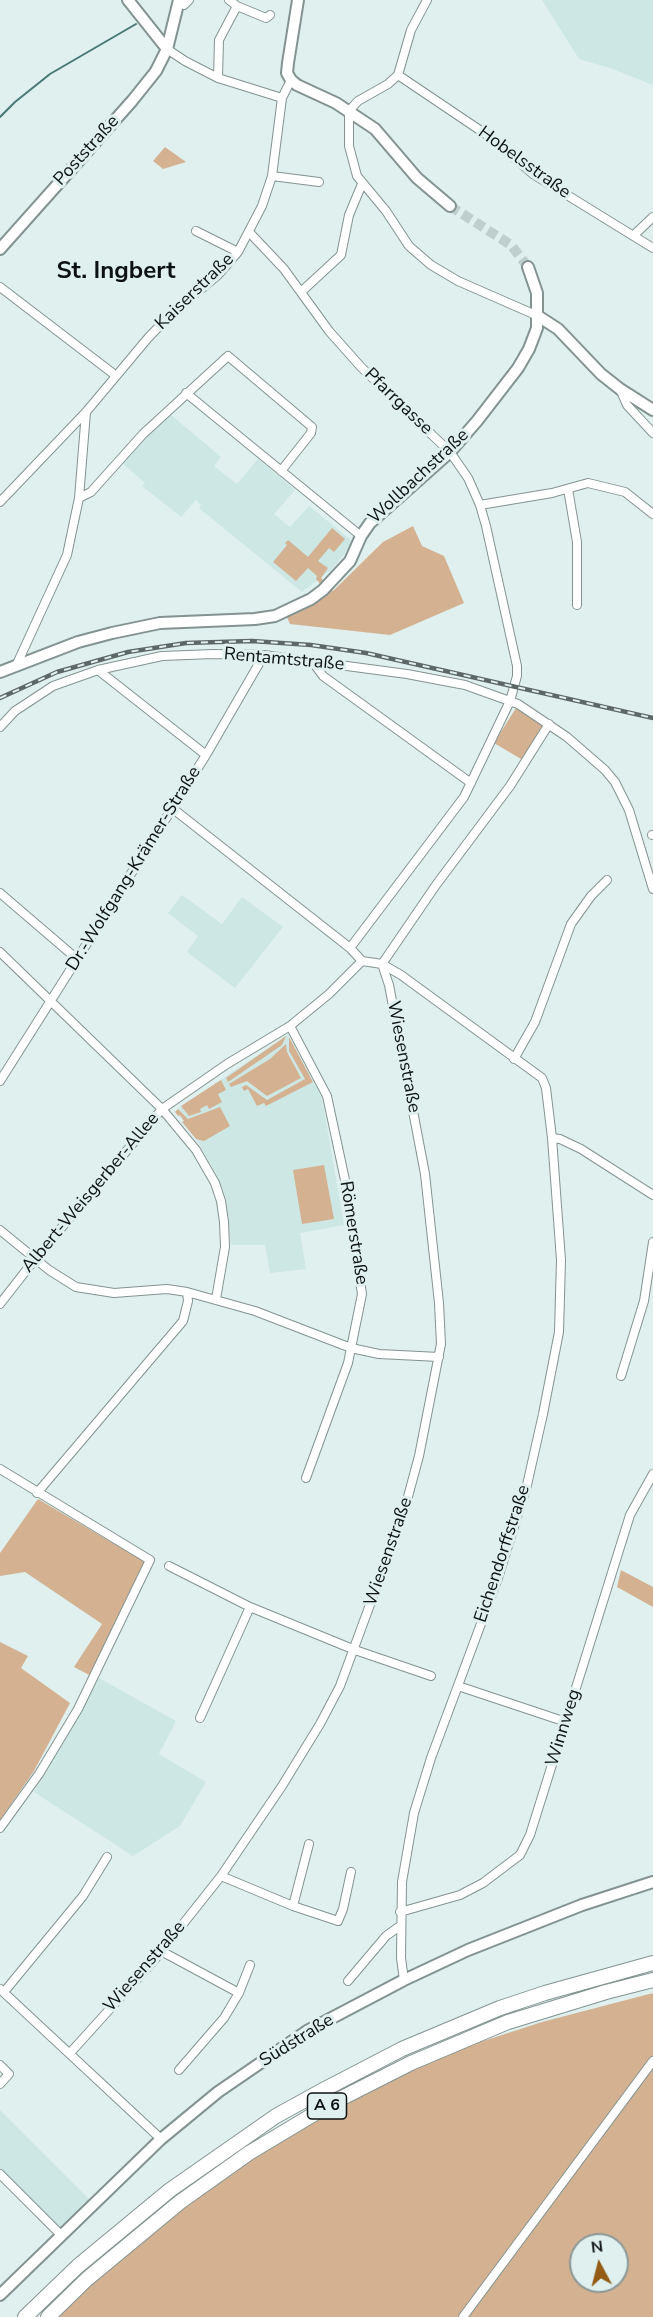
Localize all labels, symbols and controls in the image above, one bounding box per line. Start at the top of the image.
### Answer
street label: Poststraße [50,111,124,191]
street label: Hobelsstraße [474,122,574,204]
street label: Kaiserstraße [151,249,239,335]
district label: St. Ingbert [56,258,176,286]
street label: Pfarrgasse [359,364,437,440]
street label: Wollbachstraße [364,425,474,529]
street label: Rentamtstraße [223,644,345,676]
street label: Dr.-Wolfgang-Krämer-Straße [62,763,206,975]
street label: Wiesenstraße [382,999,424,1115]
street label: Albert-Weisgerber-Allee [18,1109,164,1277]
street label: Römerstraße [334,1180,372,1286]
street label: Eichendorffstraße [471,1482,535,1626]
street label: Wiesenstraße [360,1495,418,1609]
street label: Winnweg [542,1687,586,1769]
street label: Wiesenstraße [100,1917,190,2017]
street label: Südstraße [256,2010,338,2072]
road number: A 6 [308,2093,346,2119]
north arrow [569,2233,629,2293]
text: N [590,2235,604,2259]

